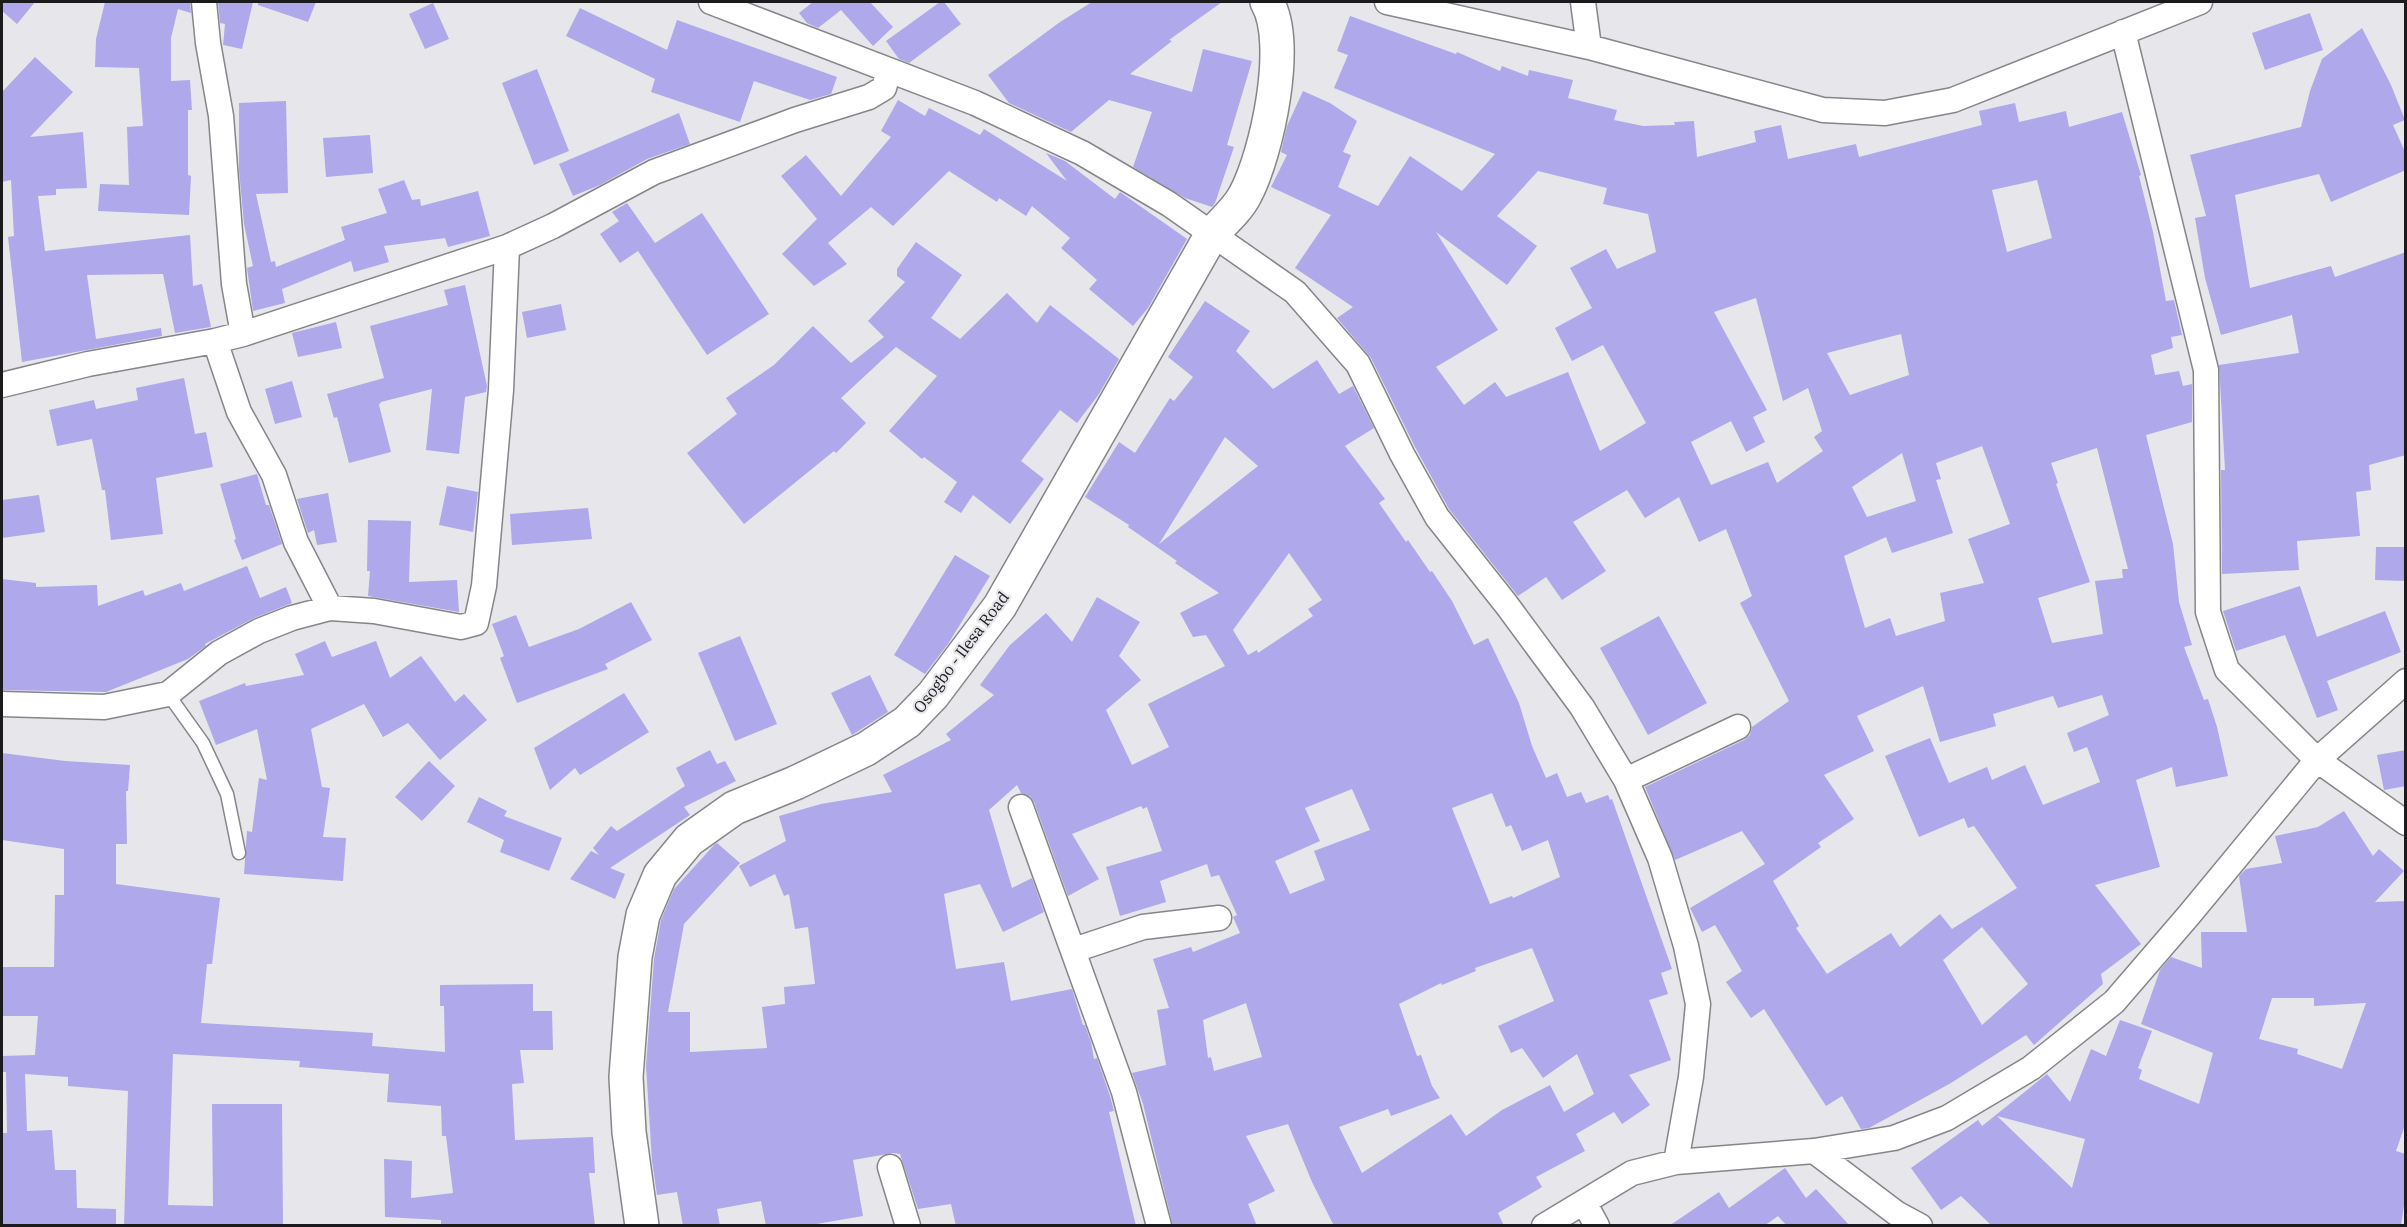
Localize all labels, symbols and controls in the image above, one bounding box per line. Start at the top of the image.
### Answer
street label: Osogbo - Ilesa Road [909,587,1013,717]

